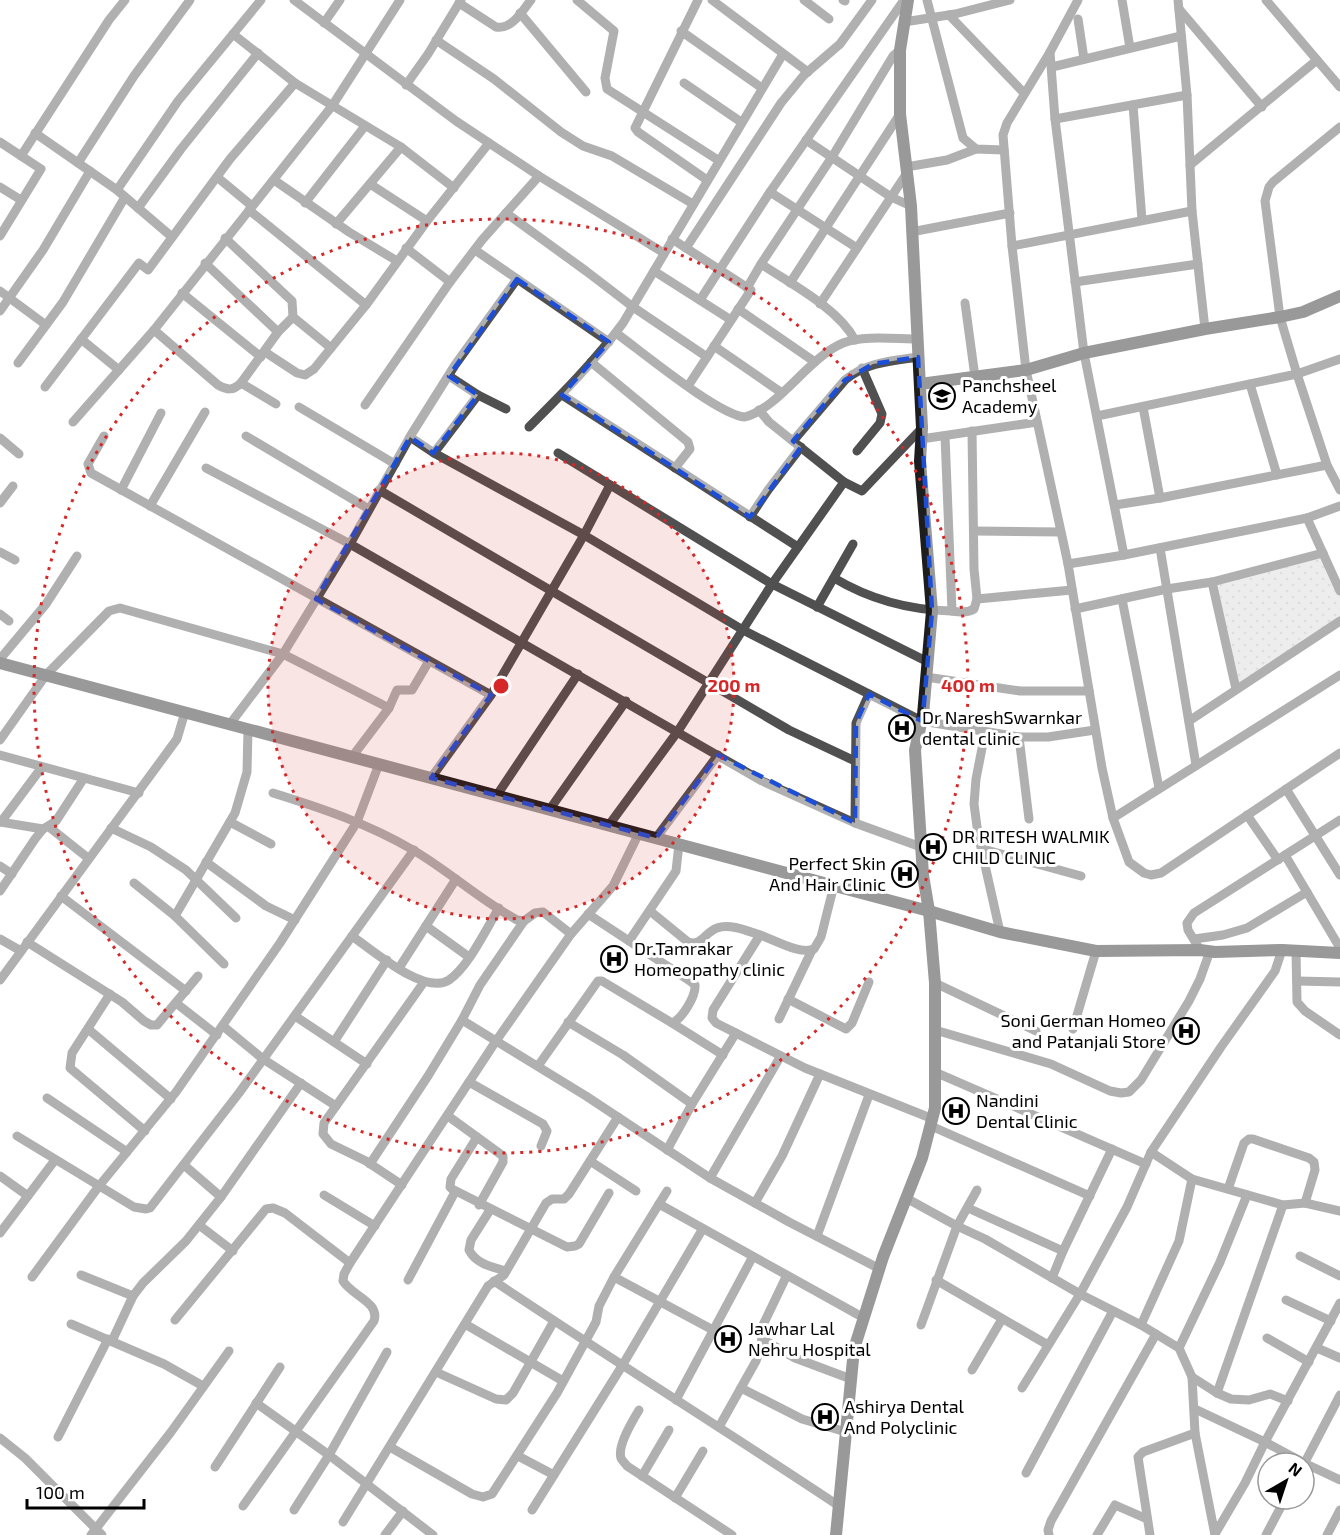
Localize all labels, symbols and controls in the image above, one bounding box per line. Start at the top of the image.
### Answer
place label: Panchsheel Academy [962,374,1057,417]
school or university icon: Panchsheel Academy [927,381,957,411]
text: 200 m [708,674,760,696]
text: 400 m [941,674,995,696]
centre of rings [491,676,511,696]
place label: Dr NareshSwarnkar dental clinic [922,706,1082,749]
hospital icon: Dr NareshSwarnkar dental clinic [887,713,917,743]
place label: DR RITESH WALMIK CHILD CLINIC [952,825,1110,868]
hospital icon: DR RITESH WALMIK CHILD CLINIC [918,832,948,862]
place label: Perfect Skin And Hair Clinic [769,852,886,895]
hospital icon: Perfect Skin And Hair Clinic [890,859,920,889]
place label: Dr.Tamrakar Homeopathy clinic [634,937,785,980]
hospital icon: Dr.Tamrakar Homeopathy clinic [599,944,629,974]
place label: Soni German Homeo and Patanjali Store [1001,1009,1166,1052]
hospital icon: Soni German Homeo and Patanjali Store [1171,1016,1201,1046]
place label: Nandini Dental Clinic [976,1089,1078,1132]
hospital icon: Nandini Dental Clinic [941,1096,971,1126]
place label: Jawhar Lal Nehru Hospital [748,1317,871,1360]
hospital icon: Jawhar Lal Nehru Hospital [713,1324,743,1354]
place label: Ashirya Dental And Polyclinic [844,1395,965,1438]
hospital icon: Ashirya Dental And Polyclinic [810,1402,840,1432]
north arrow [1256,1451,1316,1511]
text: N [1285,1458,1306,1480]
scale bar [27,1472,144,1510]
text: 100 m [36,1481,85,1503]

